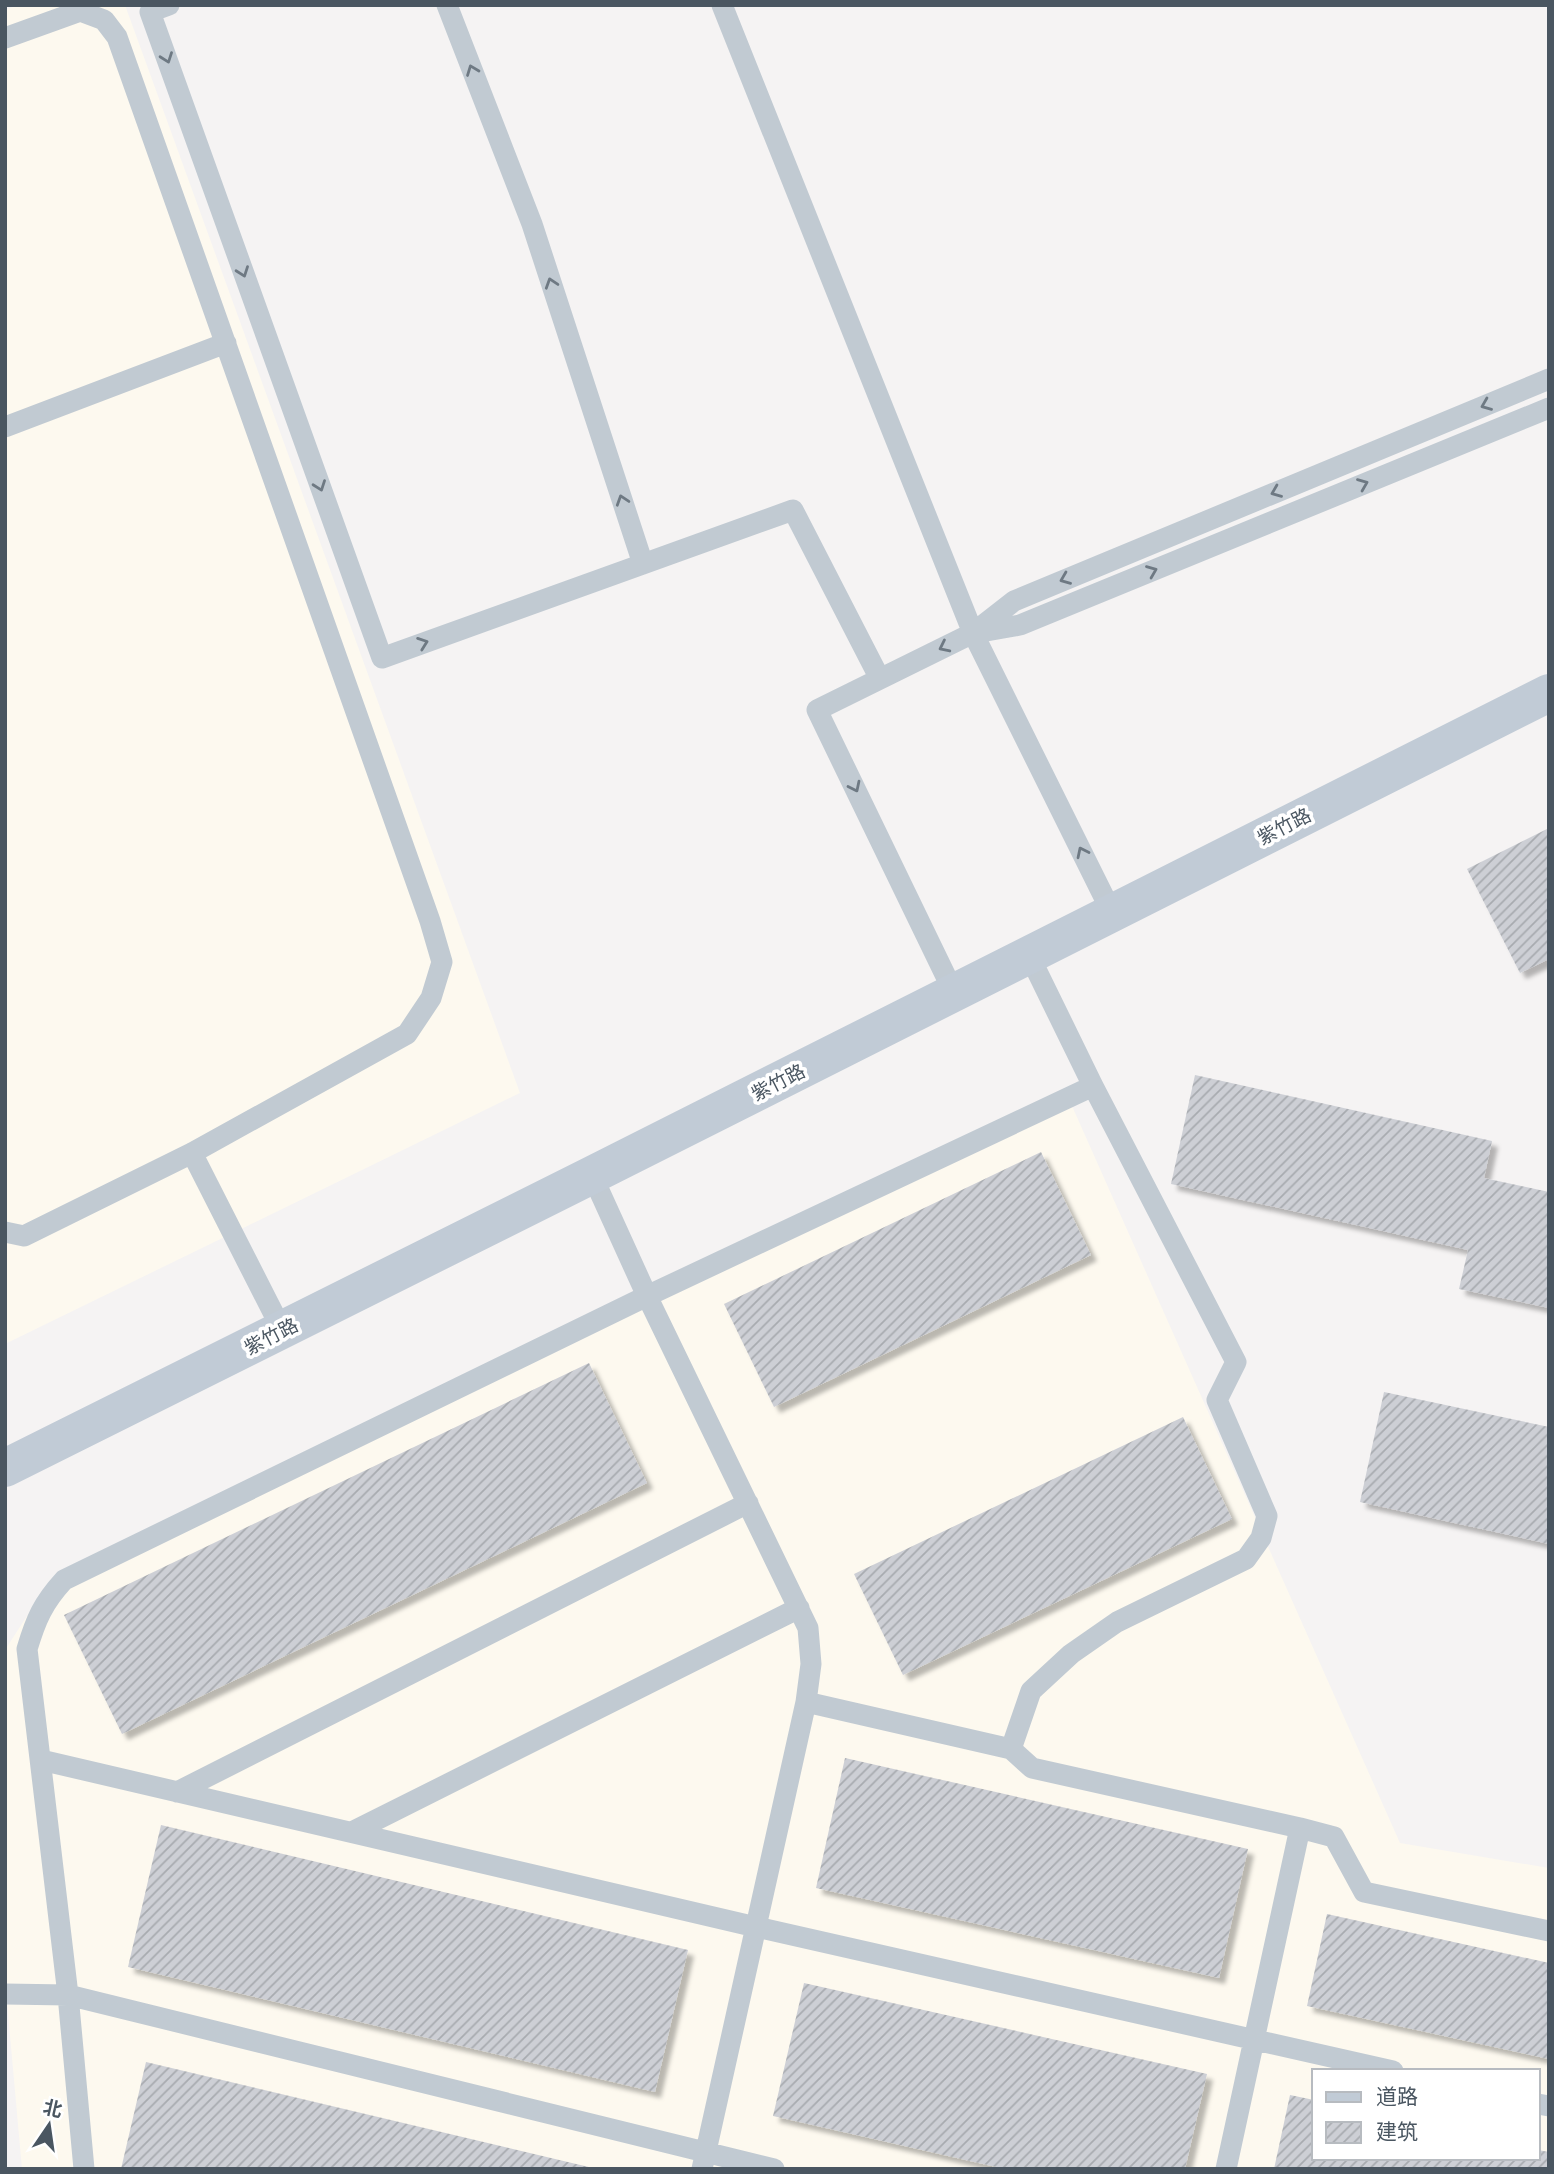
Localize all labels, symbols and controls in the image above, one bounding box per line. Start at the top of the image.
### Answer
one-way arrow [158,51,172,63]
one-way arrow [467,65,481,77]
one-way arrow [235,265,249,277]
one-way arrow [545,278,560,290]
one-way arrow [1480,397,1492,411]
one-way arrow [1356,479,1368,493]
one-way arrow [312,480,326,492]
one-way arrow [1270,484,1282,498]
one-way arrow [615,494,630,506]
one-way arrow [1146,565,1158,579]
one-way arrow [1060,571,1072,585]
one-way arrow [417,637,429,651]
one-way arrow [939,639,951,653]
one-way arrow [846,780,860,792]
street label: 紫竹路 [1254,803,1315,850]
one-way arrow [1076,847,1090,859]
street label: 紫竹路 [748,1059,809,1106]
street label: 紫竹路 [241,1313,302,1360]
legend [1312,2069,1540,2160]
text: 道路 [1376,2084,1418,2110]
north arrow [14,2090,84,2160]
text: 北 [41,2096,65,2122]
text: 建筑 [1376,2119,1418,2145]

